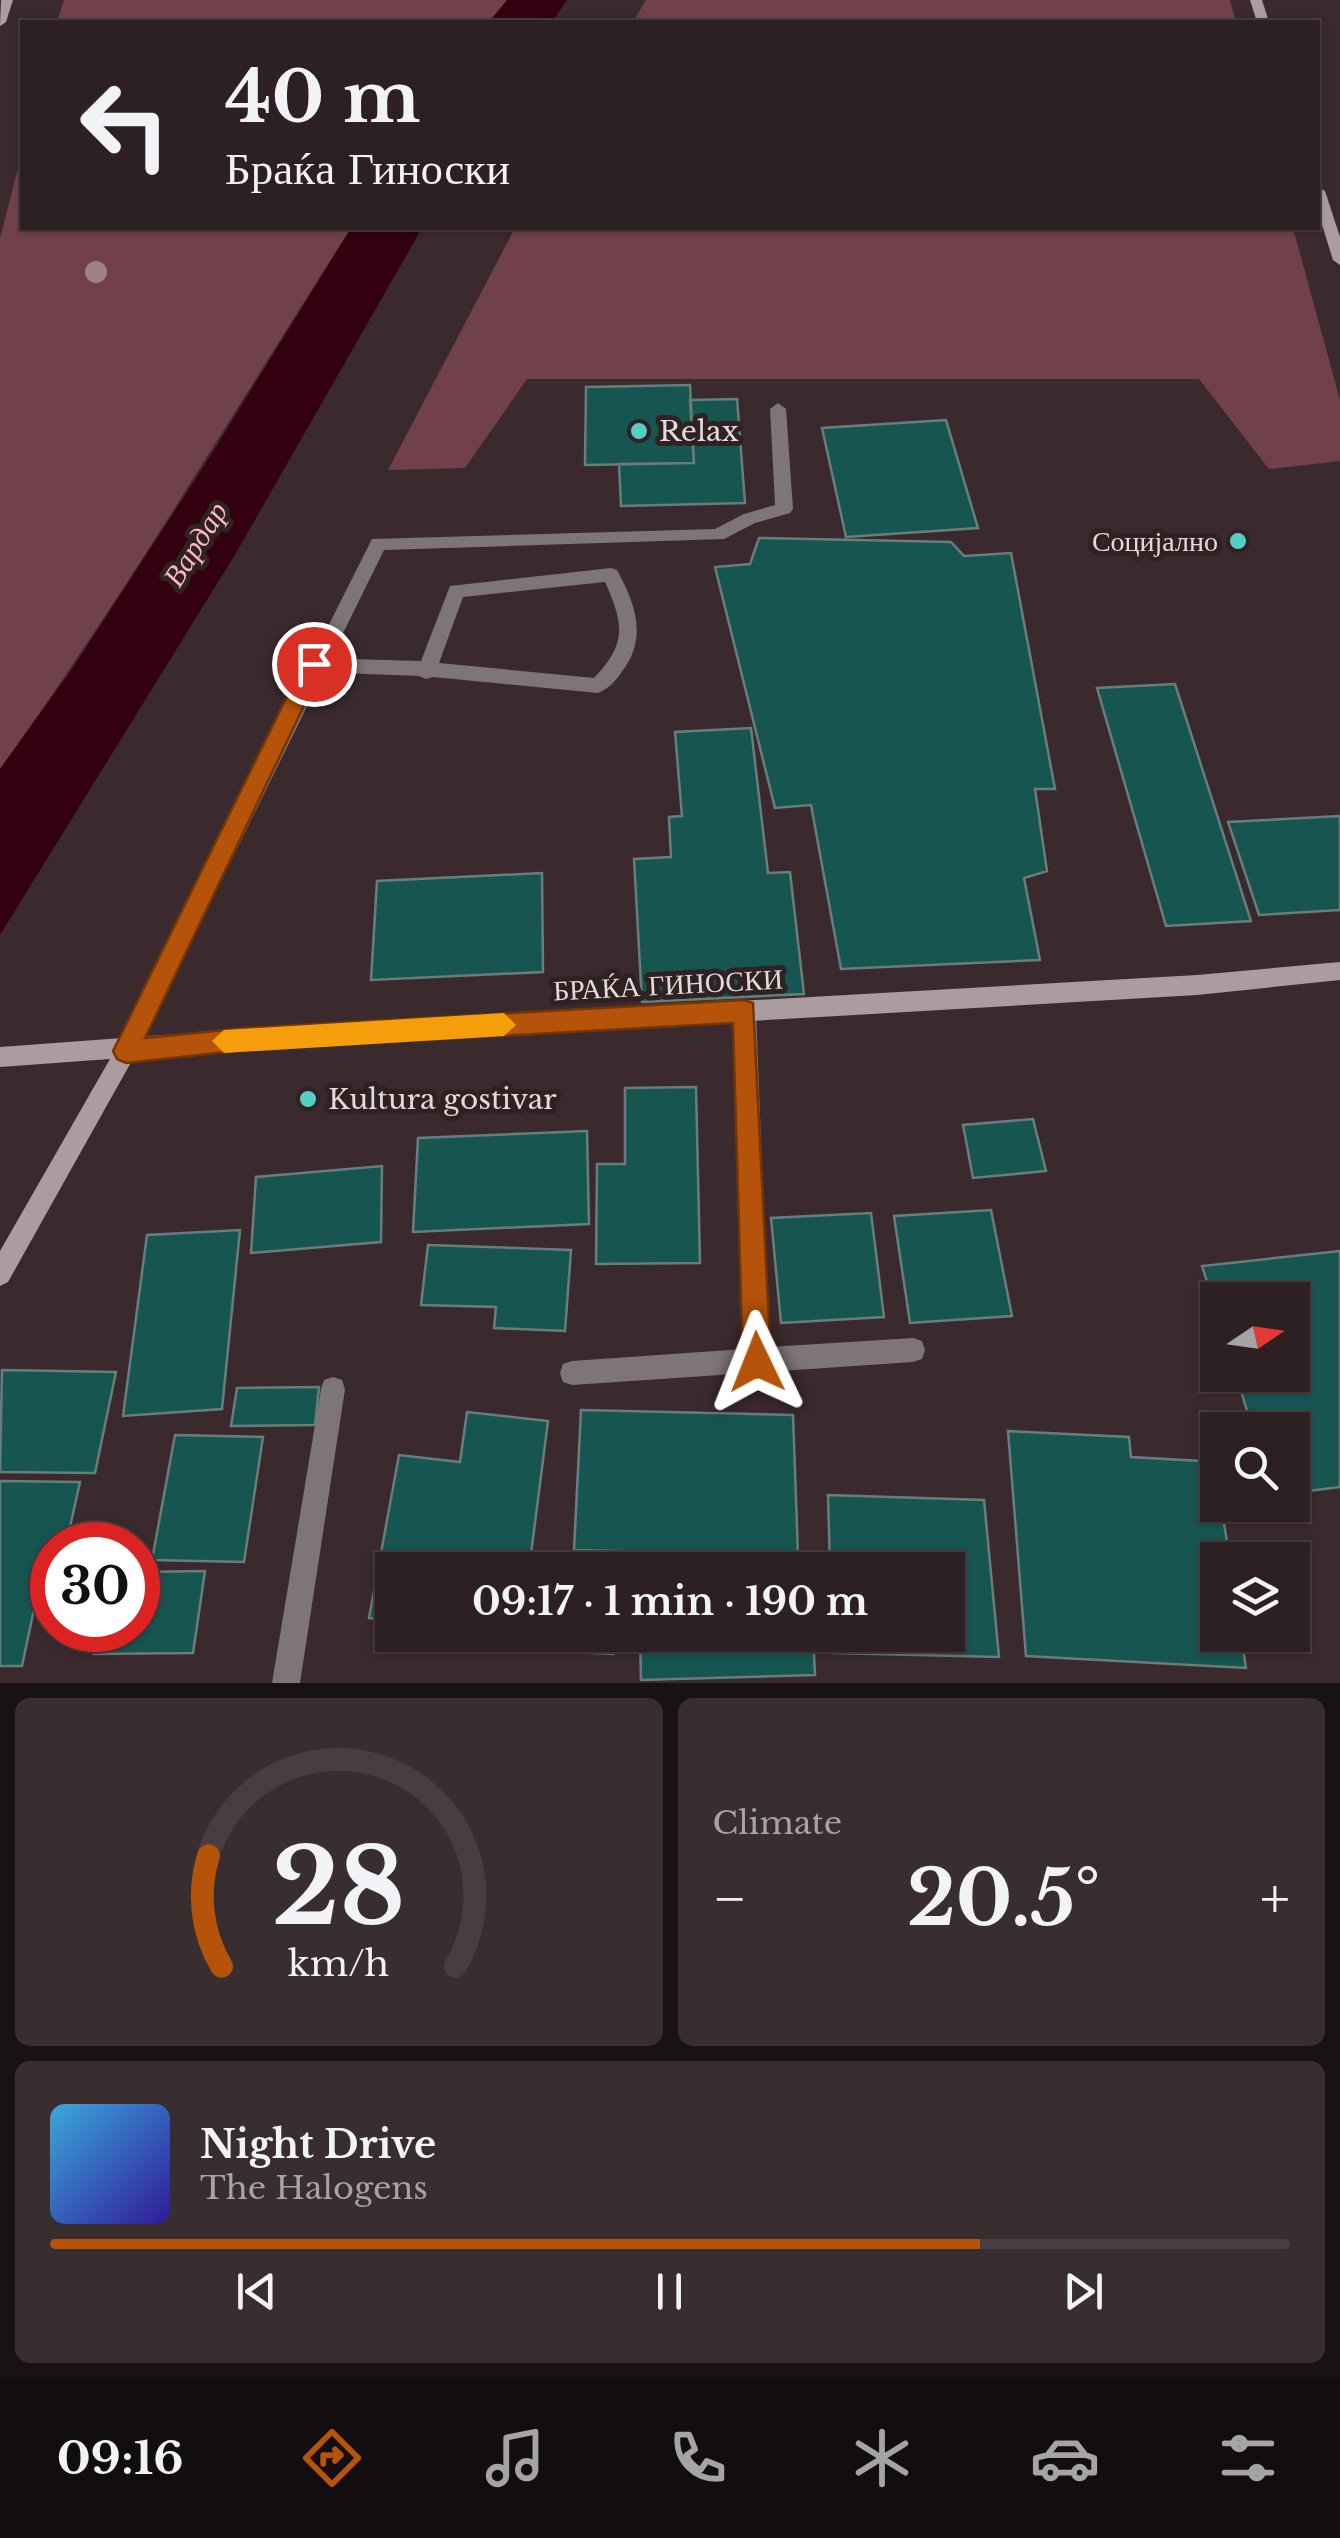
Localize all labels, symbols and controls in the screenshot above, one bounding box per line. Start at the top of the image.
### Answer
text: 40 m [225,54,420,141]
icon: left [60,60,190,190]
text: Браќа Гиноски [225,140,510,196]
place label: Relax [659,414,739,449]
marker: Relax [628,420,650,442]
water label: Вардар [155,495,235,593]
place label: Социјално [1092,524,1218,559]
marker: Социјално [1227,530,1249,552]
pin [272,622,357,707]
icon: arrive [287,637,342,692]
street label: БРАЌА ГИНОСКИ [552,962,784,1008]
place label: Kultura gostivar [328,1082,557,1117]
marker: Kultura gostivar [297,1088,319,1110]
north arrow [1200,1282,1310,1392]
map controls [1200,1282,1310,1652]
position arrow [705,1310,809,1414]
button: search [1200,1412,1310,1522]
speed limit sign: 30 [30,1522,160,1652]
button: layers [1200,1542,1310,1652]
text: 09:17 · 1 min · 190 m [472,1578,868,1625]
text: Climate [713,1803,842,1843]
text: 28 [272,1823,406,1952]
text: 20.5° [907,1852,1100,1945]
text: − [713,1865,747,1933]
text: + [1260,1865,1290,1933]
text: km/h [288,1941,389,1986]
text: Night Drive [200,2121,436,2168]
text: The Halogens [200,2168,428,2208]
icon: previous [229,2264,284,2319]
icon: pause [642,2264,697,2319]
icon: next [1056,2264,1111,2319]
icon: directions [297,2423,367,2493]
icon: music [480,2423,550,2493]
icon: phone [663,2423,733,2493]
icon: climate [847,2423,917,2493]
icon: car [1030,2423,1100,2493]
icon: filters [1213,2423,1283,2493]
text: 09:16 [57,2430,184,2486]

